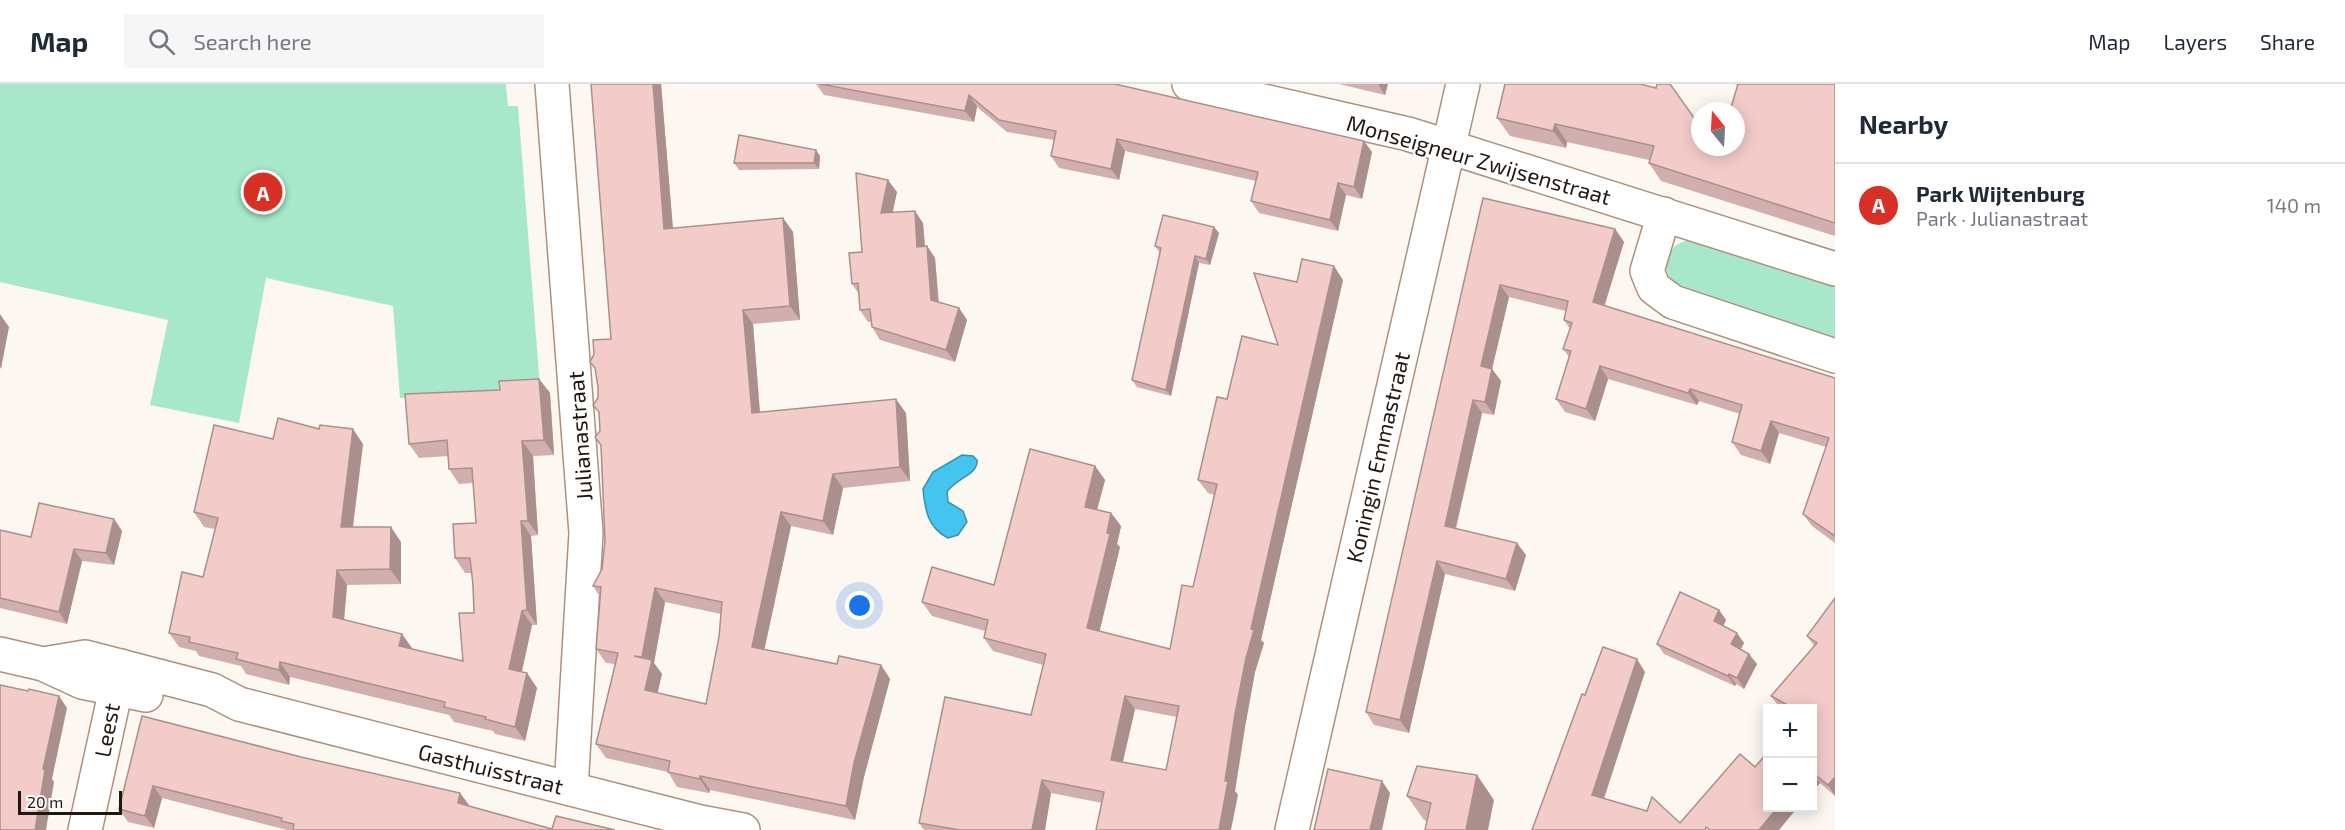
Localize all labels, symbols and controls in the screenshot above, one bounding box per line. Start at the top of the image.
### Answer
search box [124,14,544,68]
text: Map [30,24,88,58]
icon: search [145,25,178,58]
text: Search here [193,28,312,54]
text: Map [2088,29,2130,54]
text: Layers [2163,29,2227,54]
text: Share [2260,29,2315,54]
north arrow [1691,102,1745,156]
text: Nearby [1859,108,1948,139]
street label: Monseigneur Zwijsenstraat [1344,109,1614,210]
pin: A [244,170,282,214]
text: Park Wijtenburg [1916,180,2085,206]
text: A [1872,193,1885,217]
text: 140 m [2267,193,2321,217]
text: Park · Julianastraat [1916,206,2088,230]
street label: Koningin Emmastraat [1340,349,1414,565]
street label: Julianastraat [562,370,596,502]
your location [845,591,874,620]
street label: Leest [88,701,124,759]
map controls [1763,704,1817,812]
button: + [1763,704,1817,758]
street label: Gasthuisstraat [416,737,566,799]
button: − [1763,758,1817,812]
scale bar [18,788,122,816]
text: 20 m [27,792,63,811]

